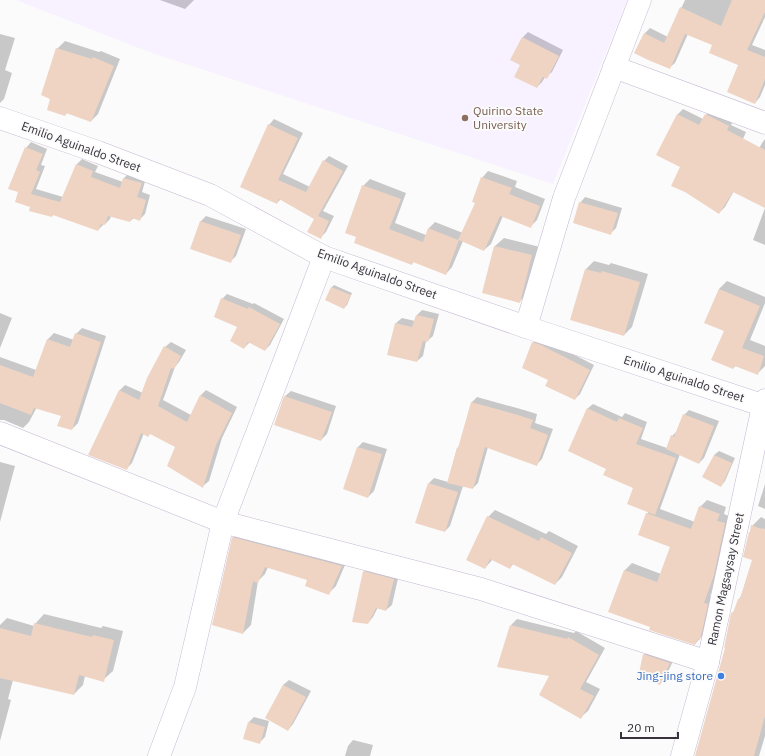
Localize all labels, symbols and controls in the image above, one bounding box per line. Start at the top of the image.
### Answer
place label: Quirino State University [473,103,544,132]
marker: Quirino State University [460,113,470,123]
street label: Emilio Aguinaldo Street [19,118,143,175]
street label: Emilio Aguinaldo Street [315,245,439,302]
street label: Emilio Aguinaldo Street [622,352,746,405]
street label: Ramon Magsaysay Street [704,511,747,647]
place label: Jing-jing store [636,668,713,683]
marker: Jing-jing store [716,671,726,681]
scale bar [621,714,678,740]
text: 20 m [627,720,655,735]

